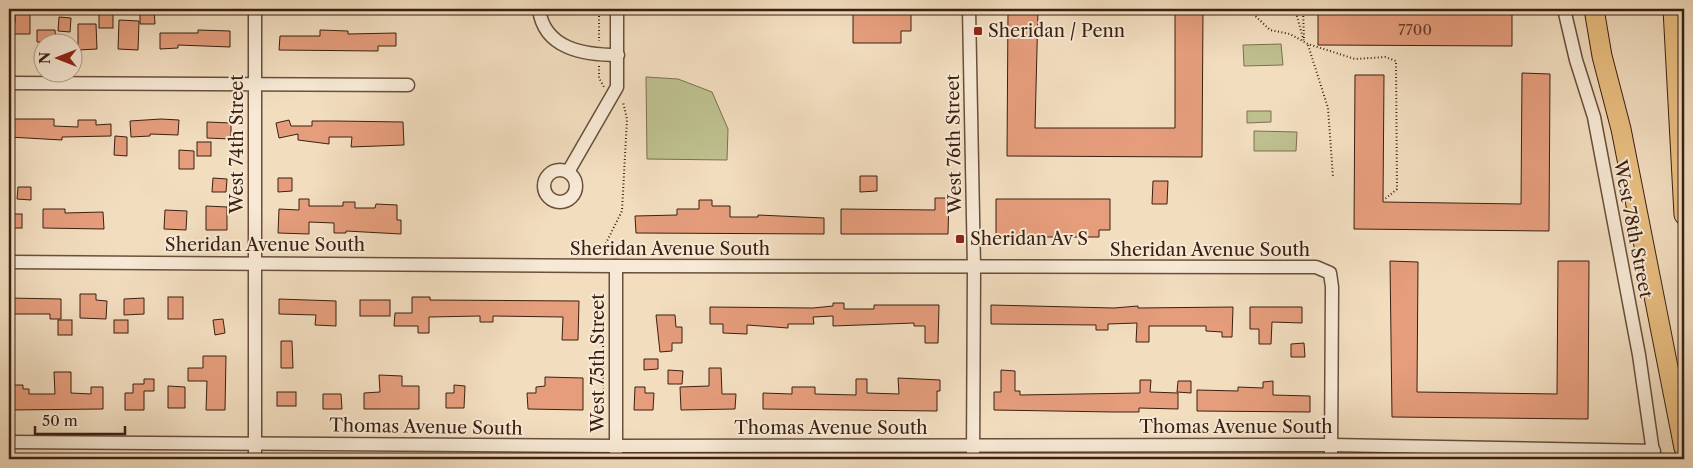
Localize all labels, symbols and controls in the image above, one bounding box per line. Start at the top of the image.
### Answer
place label: Sheridan / Penn [988,20,1125,42]
house number: 7700 [1398,20,1432,39]
marker: Sheridan / Penn [972,25,984,37]
north arrow [32,32,82,82]
text: N [36,52,54,64]
street label: West 76th Street [942,73,966,215]
street label: West 74th Street [226,74,248,215]
street label: West 78th Street [1609,157,1657,300]
place label: Sheridan Av S [970,228,1088,250]
marker: Sheridan Av S [954,233,966,245]
street label: Sheridan Avenue South [165,234,365,256]
street label: Sheridan Avenue South [570,238,770,260]
street label: Sheridan Avenue South [1110,239,1310,261]
street label: West 75th Street [587,293,609,434]
scale bar [35,403,125,435]
text: 50 m [42,411,78,430]
street label: Thomas Avenue South [329,414,523,440]
street label: Thomas Avenue South [1139,416,1333,438]
street label: Thomas Avenue South [734,417,928,439]

